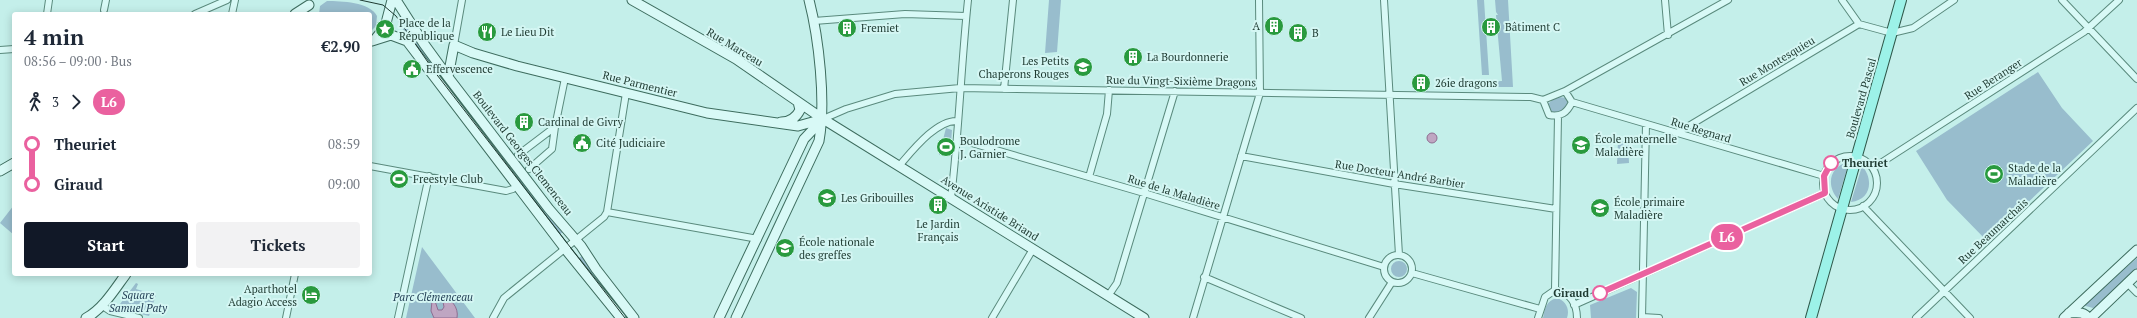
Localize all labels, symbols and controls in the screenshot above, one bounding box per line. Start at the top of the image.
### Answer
building icon: A [1263,15,1285,37]
place label: Place de la République [399,16,455,43]
building icon: Bâtiment C [1480,16,1502,38]
building icon: Fremiet [836,17,858,39]
place icon: Place de la République [374,18,396,40]
place label: A [1252,19,1260,33]
place label: Bâtiment C [1505,20,1560,34]
restaurant icon: Le Lieu Dit [476,21,498,43]
place label: Fremiet [861,21,899,35]
text: 4 min [24,22,84,51]
building icon: B [1287,22,1309,44]
place label: Le Lieu Dit [501,25,554,39]
street label: Rue Marceau [704,25,766,70]
place label: B [1312,26,1319,40]
street label: Rue Montesquieu [1737,33,1818,89]
text: €2.90 [322,36,360,56]
building icon: La Bourdonnerie [1122,46,1144,68]
place label: La Bourdonnerie [1147,50,1229,64]
text: 08:56 – 09:00 · Bus [24,52,132,70]
place label: Les Petits Chaperons Rouges [979,54,1069,81]
street label: Rue Beranger [1962,55,2025,103]
school or university icon: Les Petits Chaperons Rouges [1072,56,1094,78]
street label: Boulevard Pascal [1843,56,1879,140]
public building icon: Effervescence [401,58,423,80]
place label: Effervescence [426,62,493,76]
street label: Rue Parmentier [601,68,680,100]
building icon: 26ie dragons [1410,72,1432,94]
street label: Rue du Vingt-Sixième Dragons [1106,73,1256,89]
place label: 26ie dragons [1435,76,1498,90]
street label: Boulevard Georges Clemenceau [470,88,576,218]
icon: walk [24,91,46,113]
icon: forward [65,91,87,113]
text: L6 [101,92,117,111]
text: 3 [52,93,59,111]
building icon: Cardinal de Givry [513,111,535,133]
street label: Rue Regnard [1669,114,1733,146]
place label: Cardinal de Givry [538,115,624,129]
public building icon: Cité Judiciaire [571,132,593,154]
place label: École maternelle Maladière [1595,132,1678,159]
text: Theuriet [54,134,116,154]
place label: Boulodrome J. Garnier [960,134,1020,161]
school or university icon: École maternelle Maladière [1570,134,1592,156]
text: 08:59 [328,135,360,153]
place label: Cité Judiciaire [596,136,666,150]
sports icon: Boulodrome J. Garnier [935,136,957,158]
marker: Theuriet [1823,155,1839,171]
place label: Theuriet [1842,156,1888,170]
street label: Rue Docteur André Barbier [1334,157,1467,191]
place label: Stade de la Maladière [2008,161,2061,188]
sports icon: Stade de la Maladière [1983,163,2005,185]
sports icon: Freestyle Club [388,168,410,190]
street label: Rue de la Maladière [1126,171,1222,213]
place label: Freestyle Club [413,172,483,186]
street label: Avenue Aristide Briand [939,172,1041,244]
text: Giraud [54,174,103,194]
text: 09:00 [328,175,360,193]
school or university icon: Les Gribouilles [816,187,838,209]
place label: Les Gribouilles [841,191,914,205]
building icon: Le Jardin Français [927,194,949,216]
place label: École primaire Maladière [1614,195,1685,222]
street label: Rue Beaumarchais [1955,195,2031,267]
school or university icon: École primaire Maladière [1589,197,1611,219]
place label: Le Jardin Français [916,217,960,244]
button: Start [24,222,188,268]
button: Tickets [196,222,360,268]
line badge: L6 [1709,224,1745,250]
text: L6 [1719,227,1735,246]
place label: École nationale des greffes [799,235,875,262]
school or university icon: École nationale des greffes [774,237,796,259]
place label: Aparthotel Adagio Access [228,282,297,309]
hotel icon: Aparthotel Adagio Access [300,284,322,306]
marker: Giraud [1592,285,1608,301]
place label: Giraud [1553,286,1589,300]
park label: Square Samuel Paty [109,288,168,315]
park label: Parc Clémenceau [392,290,473,304]

